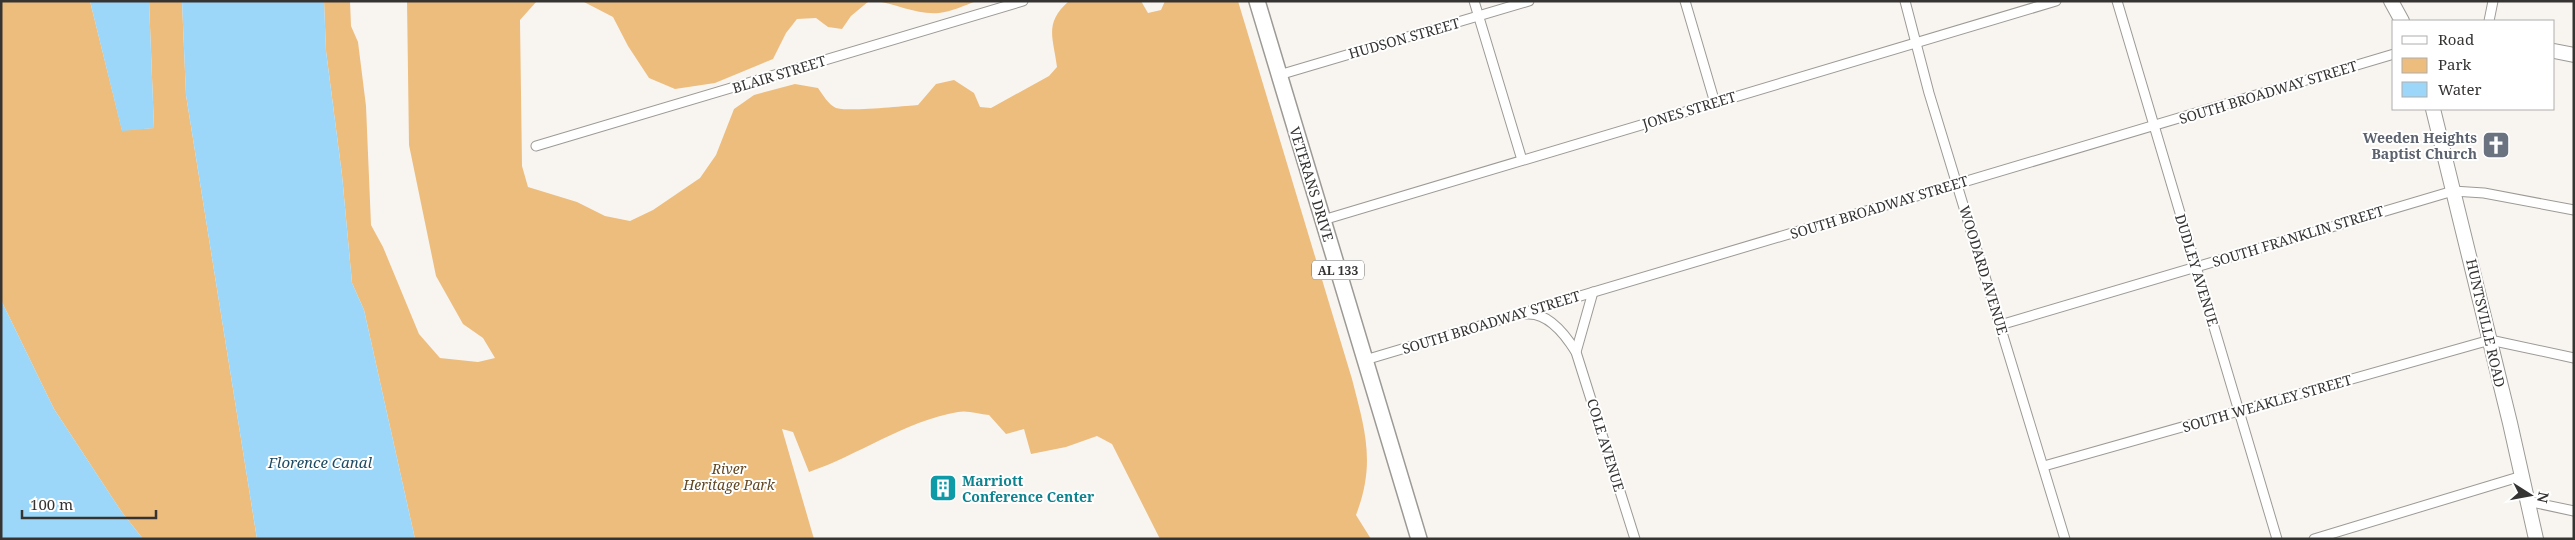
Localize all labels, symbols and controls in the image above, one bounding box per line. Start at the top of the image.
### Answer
street label: HUDSON STREET [1346,13,1462,63]
legend [2392,20,2555,110]
text: Road [2438,29,2474,49]
street label: BLAIR STREET [730,51,828,97]
text: Park [2438,54,2472,74]
street label: SOUTH BROADWAY STREET [2177,56,2360,128]
text: Water [2438,79,2481,99]
street label: JONES STREET [1639,87,1739,134]
street label: VETERANS DRIVE [1285,124,1339,244]
place label: Weeden Heights Baptist Church [2363,128,2477,163]
church icon: Weeden Heights Baptist Church [2481,130,2511,160]
street label: SOUTH BROADWAY STREET [1788,171,1971,243]
street label: SOUTH FRANKLIN STREET [2210,201,2387,271]
street label: WOODARD AVENUE [1955,203,2013,337]
street label: DUDLEY AVENUE [2171,212,2223,329]
street label: HUNTSVILLE ROAD [2462,257,2510,389]
road number: AL 133 [1312,260,1364,280]
street label: SOUTH BROADWAY STREET [1400,286,1583,358]
street label: SOUTH WEAKLEY STREET [2180,370,2354,436]
street label: COLE AVENUE [1583,396,1629,494]
water label: Florence Canal [267,452,372,472]
park label: River Heritage Park [682,459,776,494]
north arrow [2505,470,2555,520]
place label: Marriott Conference Center [962,471,1095,506]
building icon: Marriott Conference Center [928,473,958,503]
scale bar [22,488,156,520]
text: N [2533,490,2554,505]
text: 100 m [30,494,73,514]

